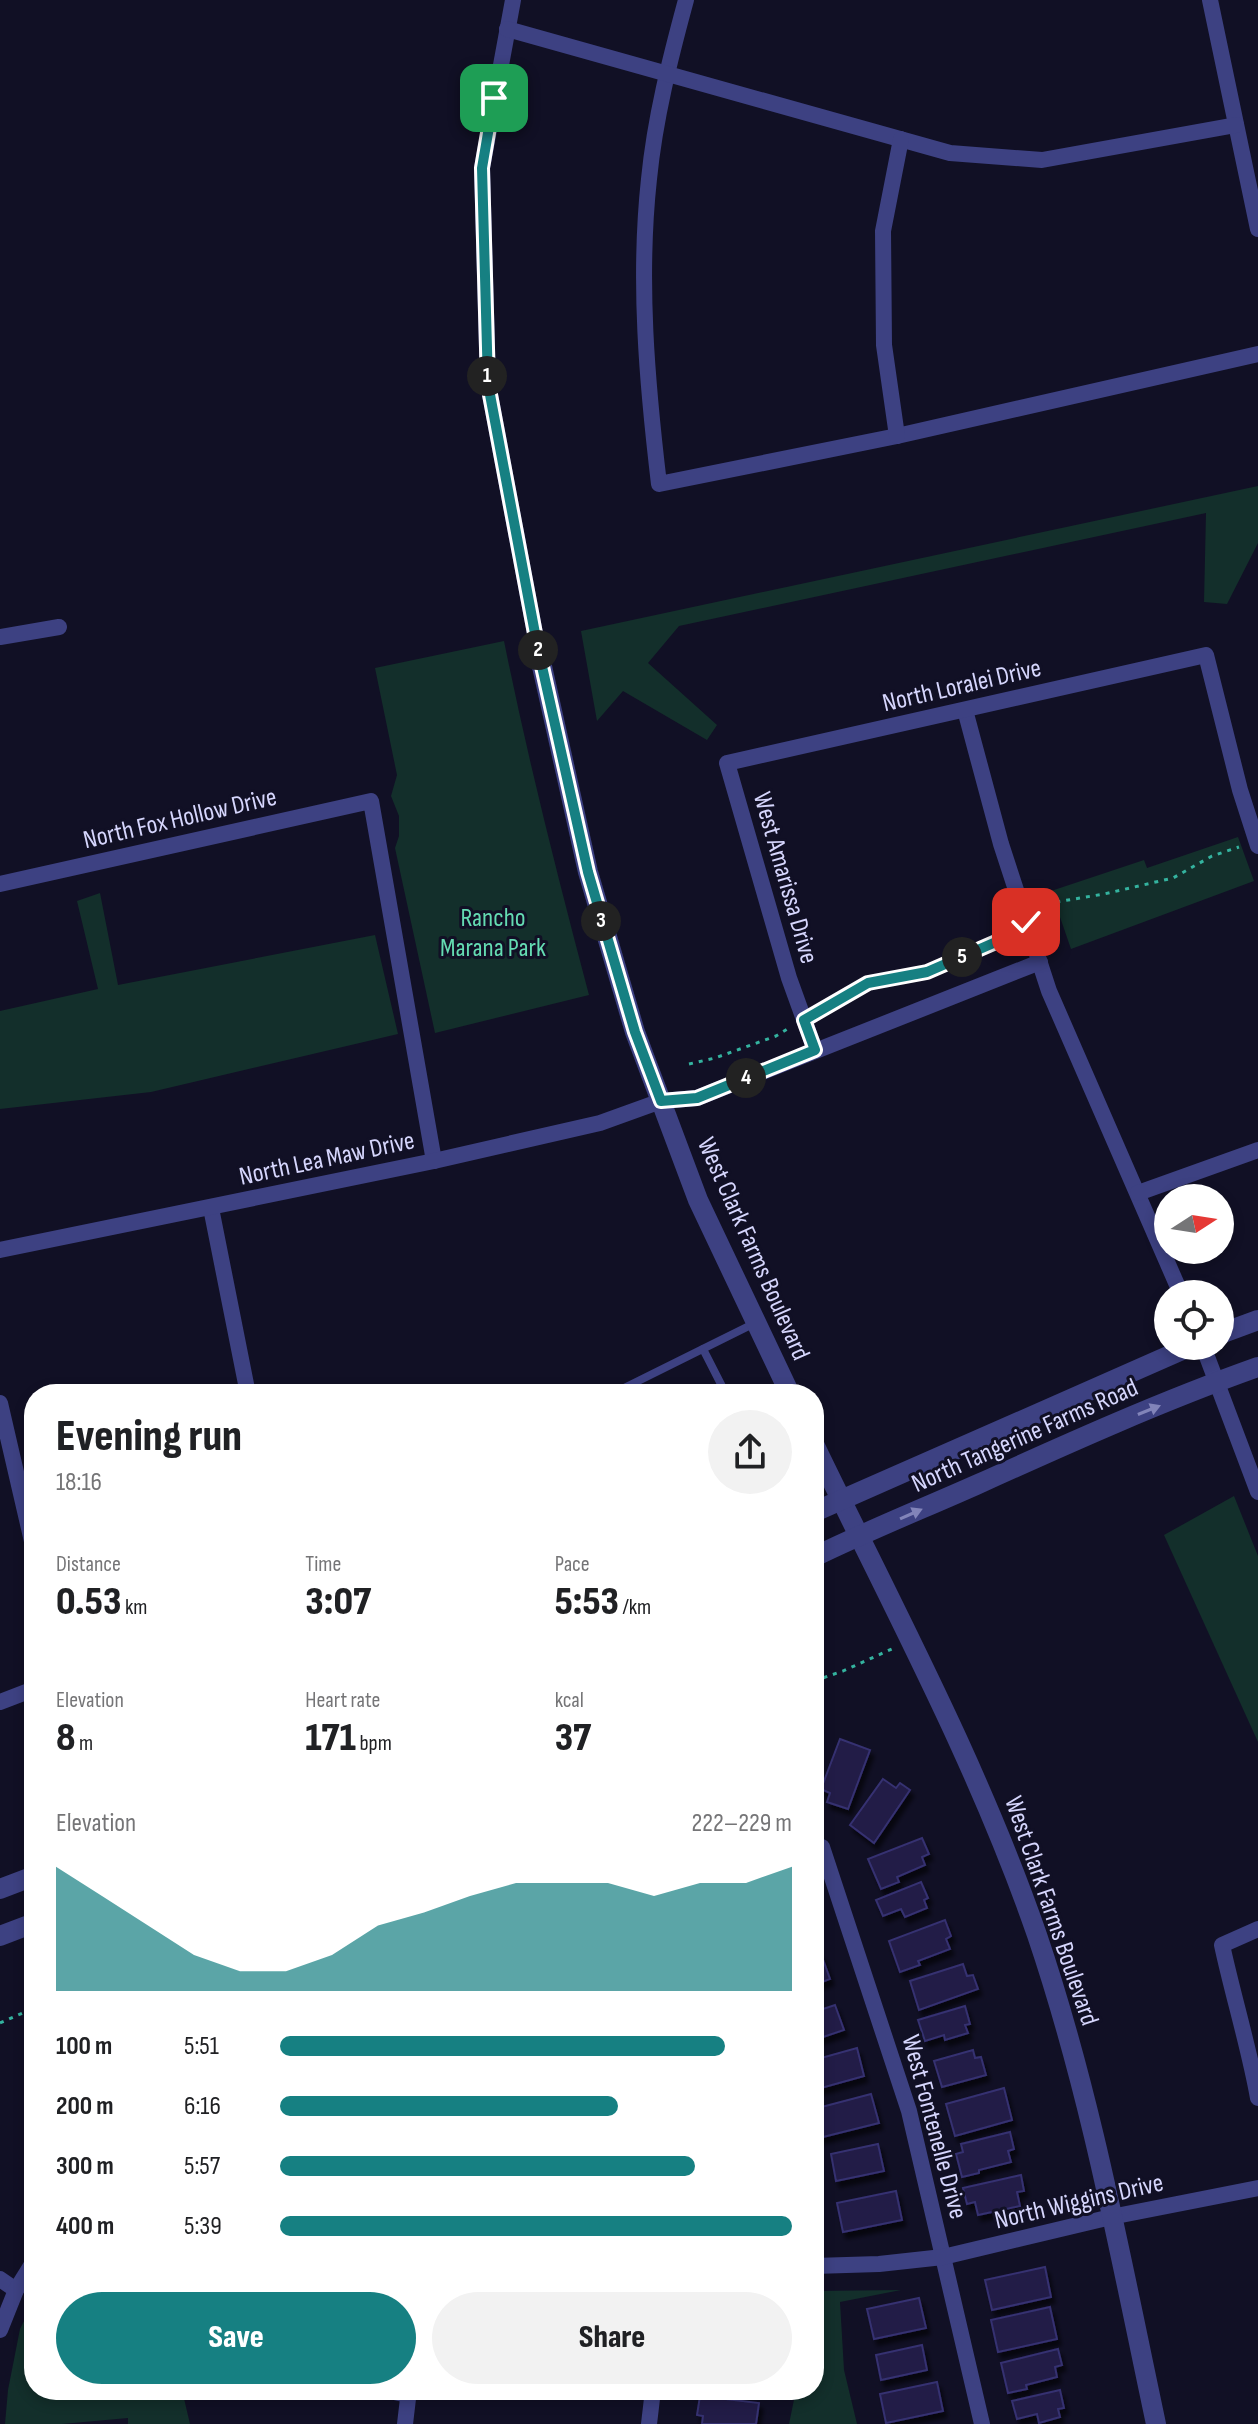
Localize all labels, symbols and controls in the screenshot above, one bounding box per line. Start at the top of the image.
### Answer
pin [460,64,528,132]
icon: arrive [472,76,516,120]
pin: 1 [467,356,507,396]
text: 1 [483,362,491,389]
pin: 2 [518,630,558,670]
text: 2 [533,636,543,663]
street label: North Loralei Drive [880,653,1044,719]
street label: North Fox Hollow Drive [80,782,280,856]
street label: West Amarissa Drive [746,789,824,967]
pin [992,888,1060,956]
icon: check [1004,900,1048,944]
pin: 3 [581,901,621,941]
park label: Rancho Marana Park [440,903,546,964]
text: 3 [596,907,606,934]
pin: 5 [942,937,982,977]
text: 5 [957,943,967,970]
pin: 4 [726,1058,766,1098]
text: 4 [741,1064,751,1091]
street label: North Lea Maw Drive [237,1125,417,1193]
street label: West Clark Farms Boulevard [690,1133,816,1365]
north arrow [1154,1184,1234,1264]
map controls [1154,1184,1234,1360]
button: locate [1154,1280,1234,1360]
street label: North Tangerine Farms Road [907,1372,1143,1500]
one-way arrow [1137,1403,1161,1416]
text: Evening run [56,1410,242,1463]
button: share [708,1410,792,1494]
text: 18:16 [56,1467,102,1498]
one-way arrow [899,1507,922,1521]
text: Distance [56,1551,121,1578]
text: Time [305,1551,341,1578]
text: Pace [555,1551,590,1578]
text: 0.53 [56,1578,121,1626]
text: 3:07 [305,1578,371,1626]
text: 5:53 [555,1578,619,1626]
text: km [121,1594,147,1621]
text: /km [619,1594,651,1621]
text: Elevation [56,1687,124,1714]
text: Heart rate [305,1687,380,1714]
text: kcal [555,1687,584,1714]
text: 8 [56,1714,76,1762]
text: 171 [305,1714,356,1762]
text: 37 [555,1714,591,1762]
text: m [76,1730,93,1757]
text: bpm [356,1730,392,1757]
street label: West Clark Farms Boulevard [997,1792,1105,2030]
text: Elevation [56,1808,136,1839]
text: 222–229 m [692,1808,792,1839]
text: 100 m [56,2031,112,2062]
text: 5:51 [184,2031,219,2062]
street label: West Fontenelle Drive [895,2032,973,2222]
text: 200 m [56,2091,113,2122]
text: 6:16 [184,2091,221,2122]
text: 300 m [56,2151,114,2182]
text: 5:57 [184,2151,220,2182]
street label: North Wiggins Drive [992,2168,1166,2236]
text: 400 m [56,2211,114,2242]
text: 5:39 [184,2211,222,2242]
button: Save [56,2292,416,2384]
button: Share [432,2292,792,2384]

